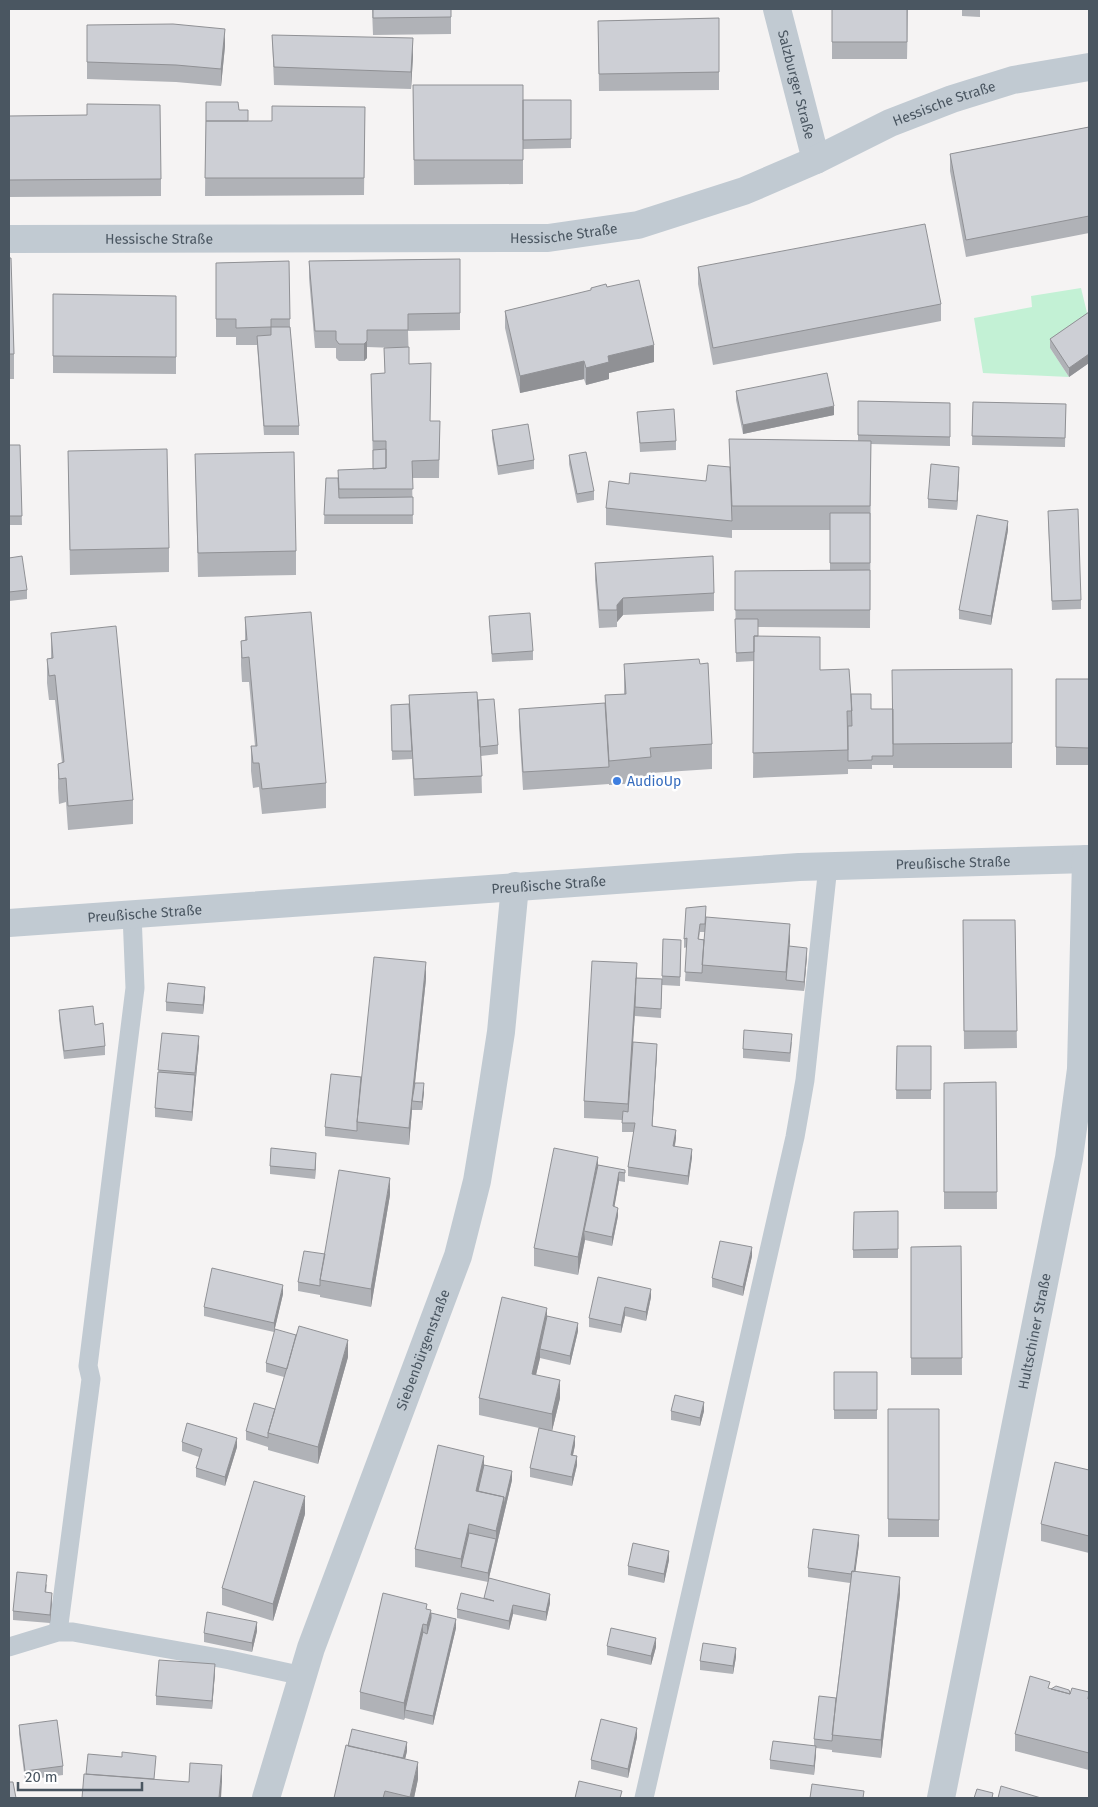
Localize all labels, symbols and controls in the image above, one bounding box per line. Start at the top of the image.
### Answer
street label: Salzburger Straße [774,28,818,141]
street label: Hessische Straße [890,78,998,130]
street label: Hessische Straße [510,220,619,247]
street label: Hessische Straße [105,231,213,248]
place label: AudioUp [627,773,681,790]
marker: AudioUp [611,775,623,787]
street label: Preußische Straße [895,853,1011,873]
street label: Preußische Straße [491,873,607,898]
street label: Preußische Straße [87,901,203,926]
street label: Hultschiner Straße [1015,1272,1055,1391]
street label: Siebenbürgenstraße [393,1287,454,1413]
scale bar [18,1760,141,1792]
text: 20 m [25,1768,58,1786]

